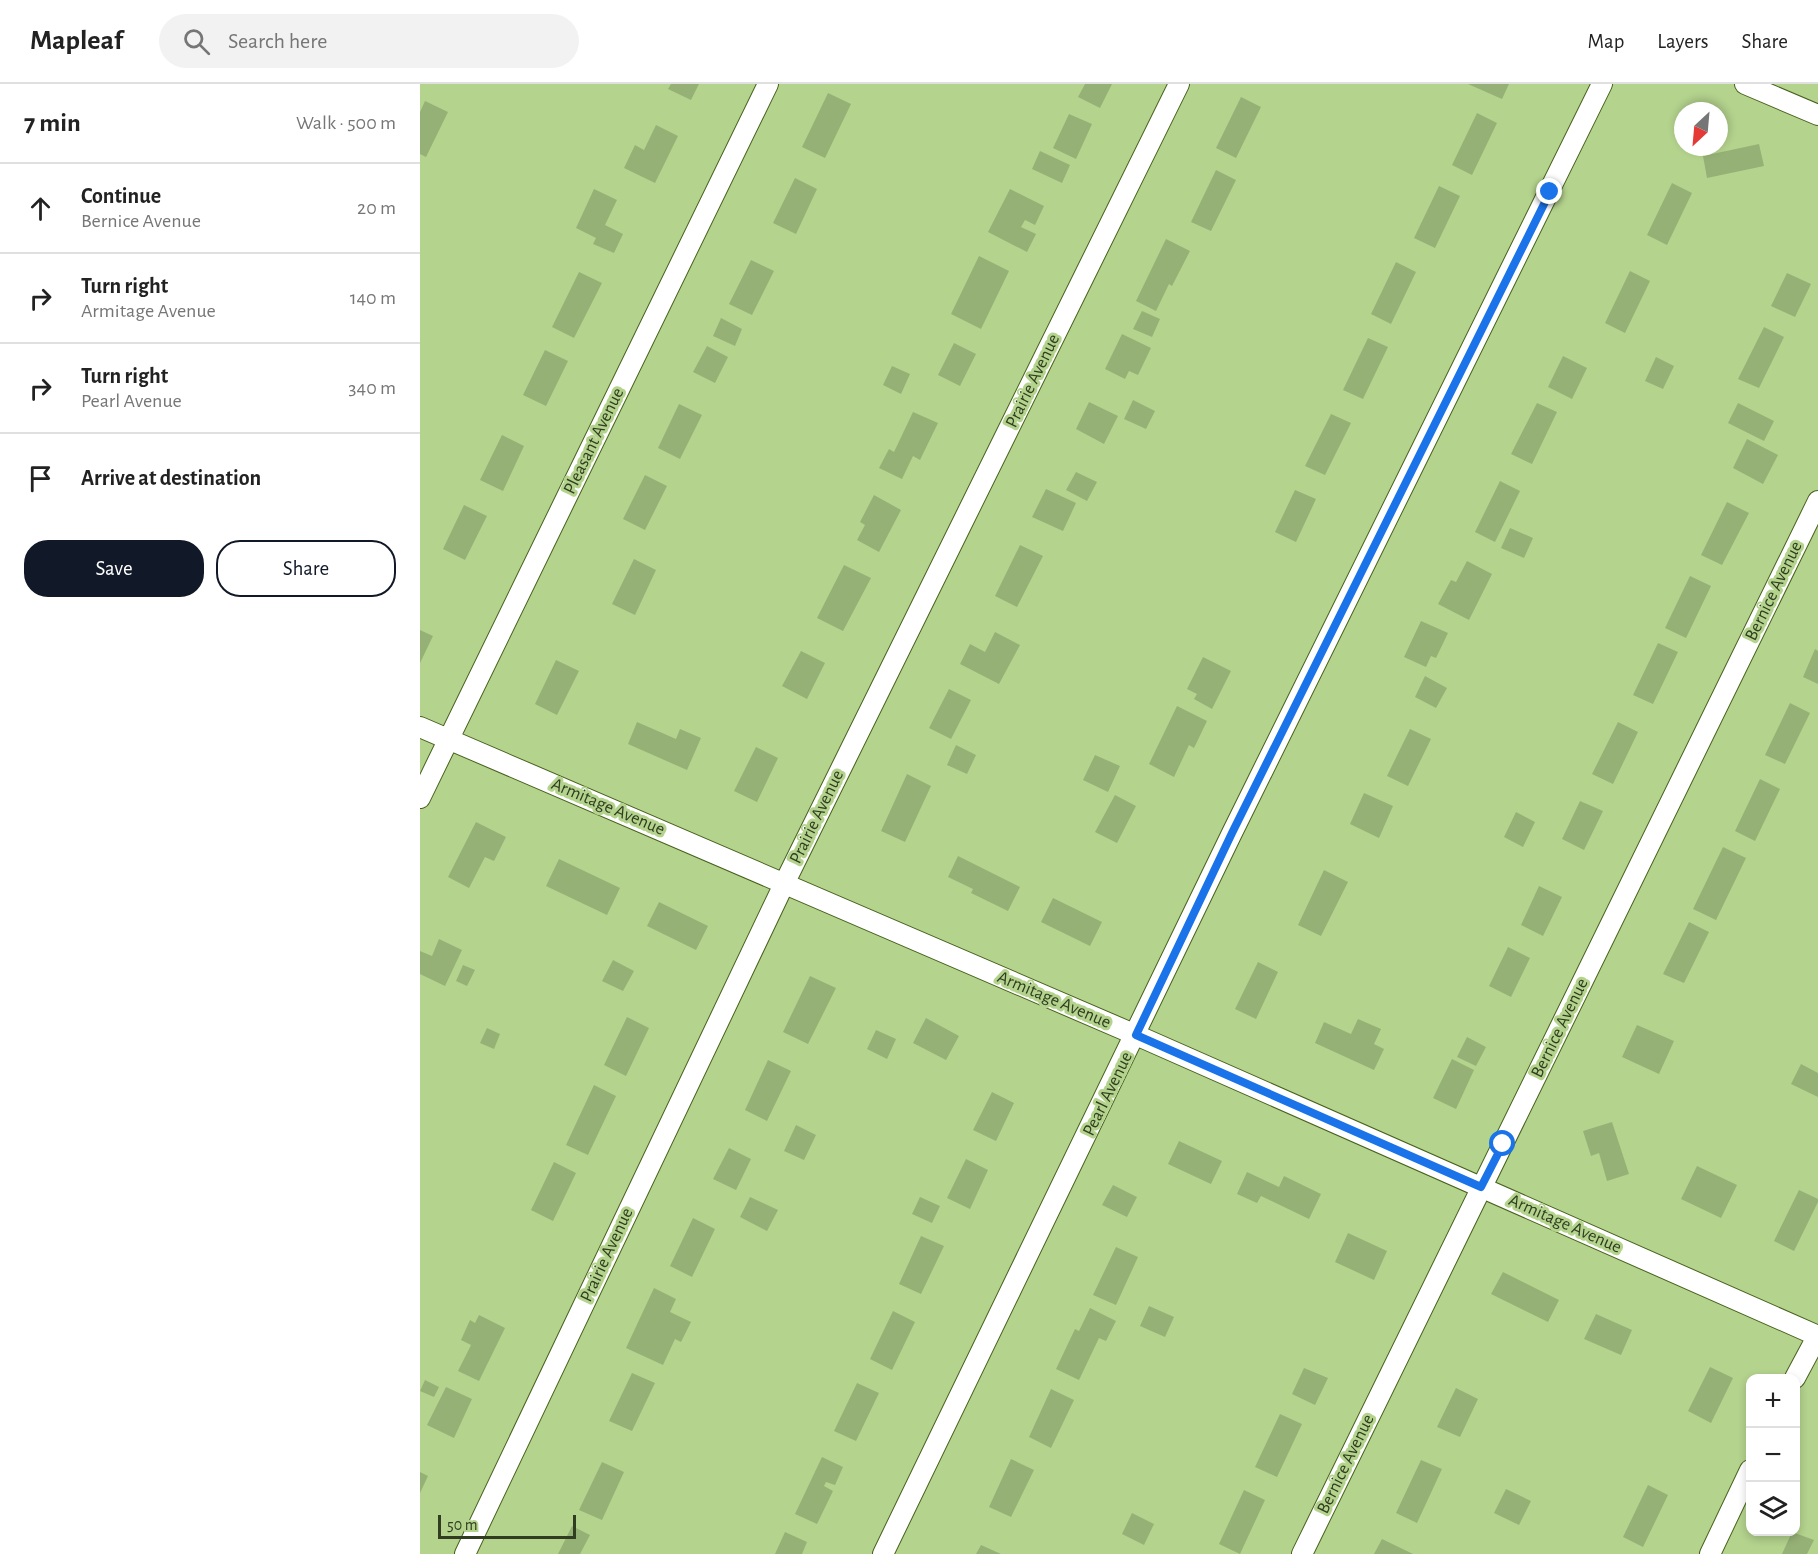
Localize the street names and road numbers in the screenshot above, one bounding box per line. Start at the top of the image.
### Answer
street label: Prairie Avenue [1003,332,1063,430]
street label: Pleasant Avenue [561,385,627,497]
street label: Bernice Avenue [1742,539,1806,643]
street label: Prairie Avenue [787,768,847,866]
street label: Armitage Avenue [549,775,667,839]
street label: Armitage Avenue [995,968,1113,1032]
street label: Bernice Avenue [1528,976,1592,1080]
street label: Pearl Avenue [1080,1049,1136,1139]
street label: Armitage Avenue [1506,1191,1624,1257]
street label: Prairie Avenue [577,1205,637,1305]
street label: Bernice Avenue [1314,1412,1378,1516]

